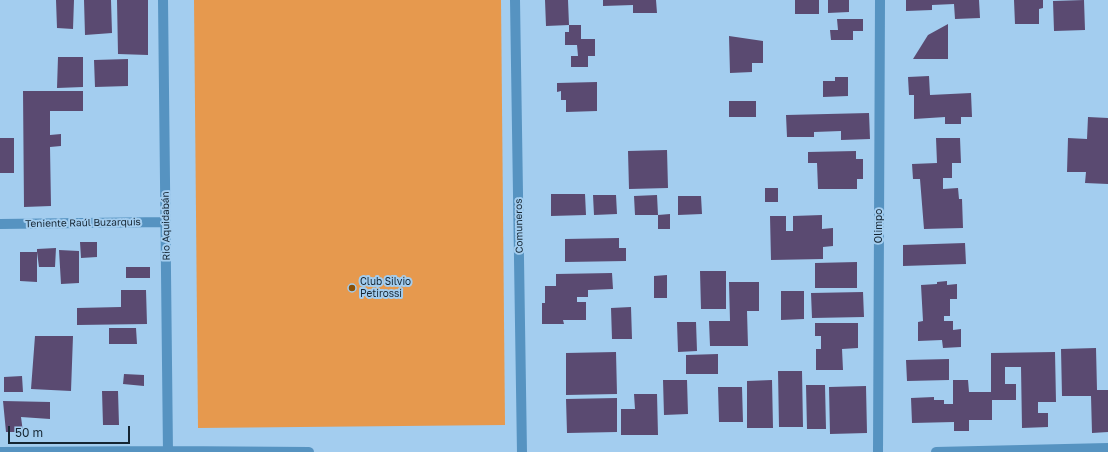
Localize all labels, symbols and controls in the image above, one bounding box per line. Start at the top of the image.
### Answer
street label: Rio Aquidabán [159,191,173,261]
street label: Comuneros [513,199,525,253]
street label: Olimpo [873,209,885,243]
street label: Teniente Raúl Buzarquis [25,216,141,230]
place label: Club Silvio Petirossi [360,276,411,300]
marker: Club Silvio Petirossi [347,283,357,293]
scale bar [10,418,132,444]
text: 50 m [15,425,43,440]

